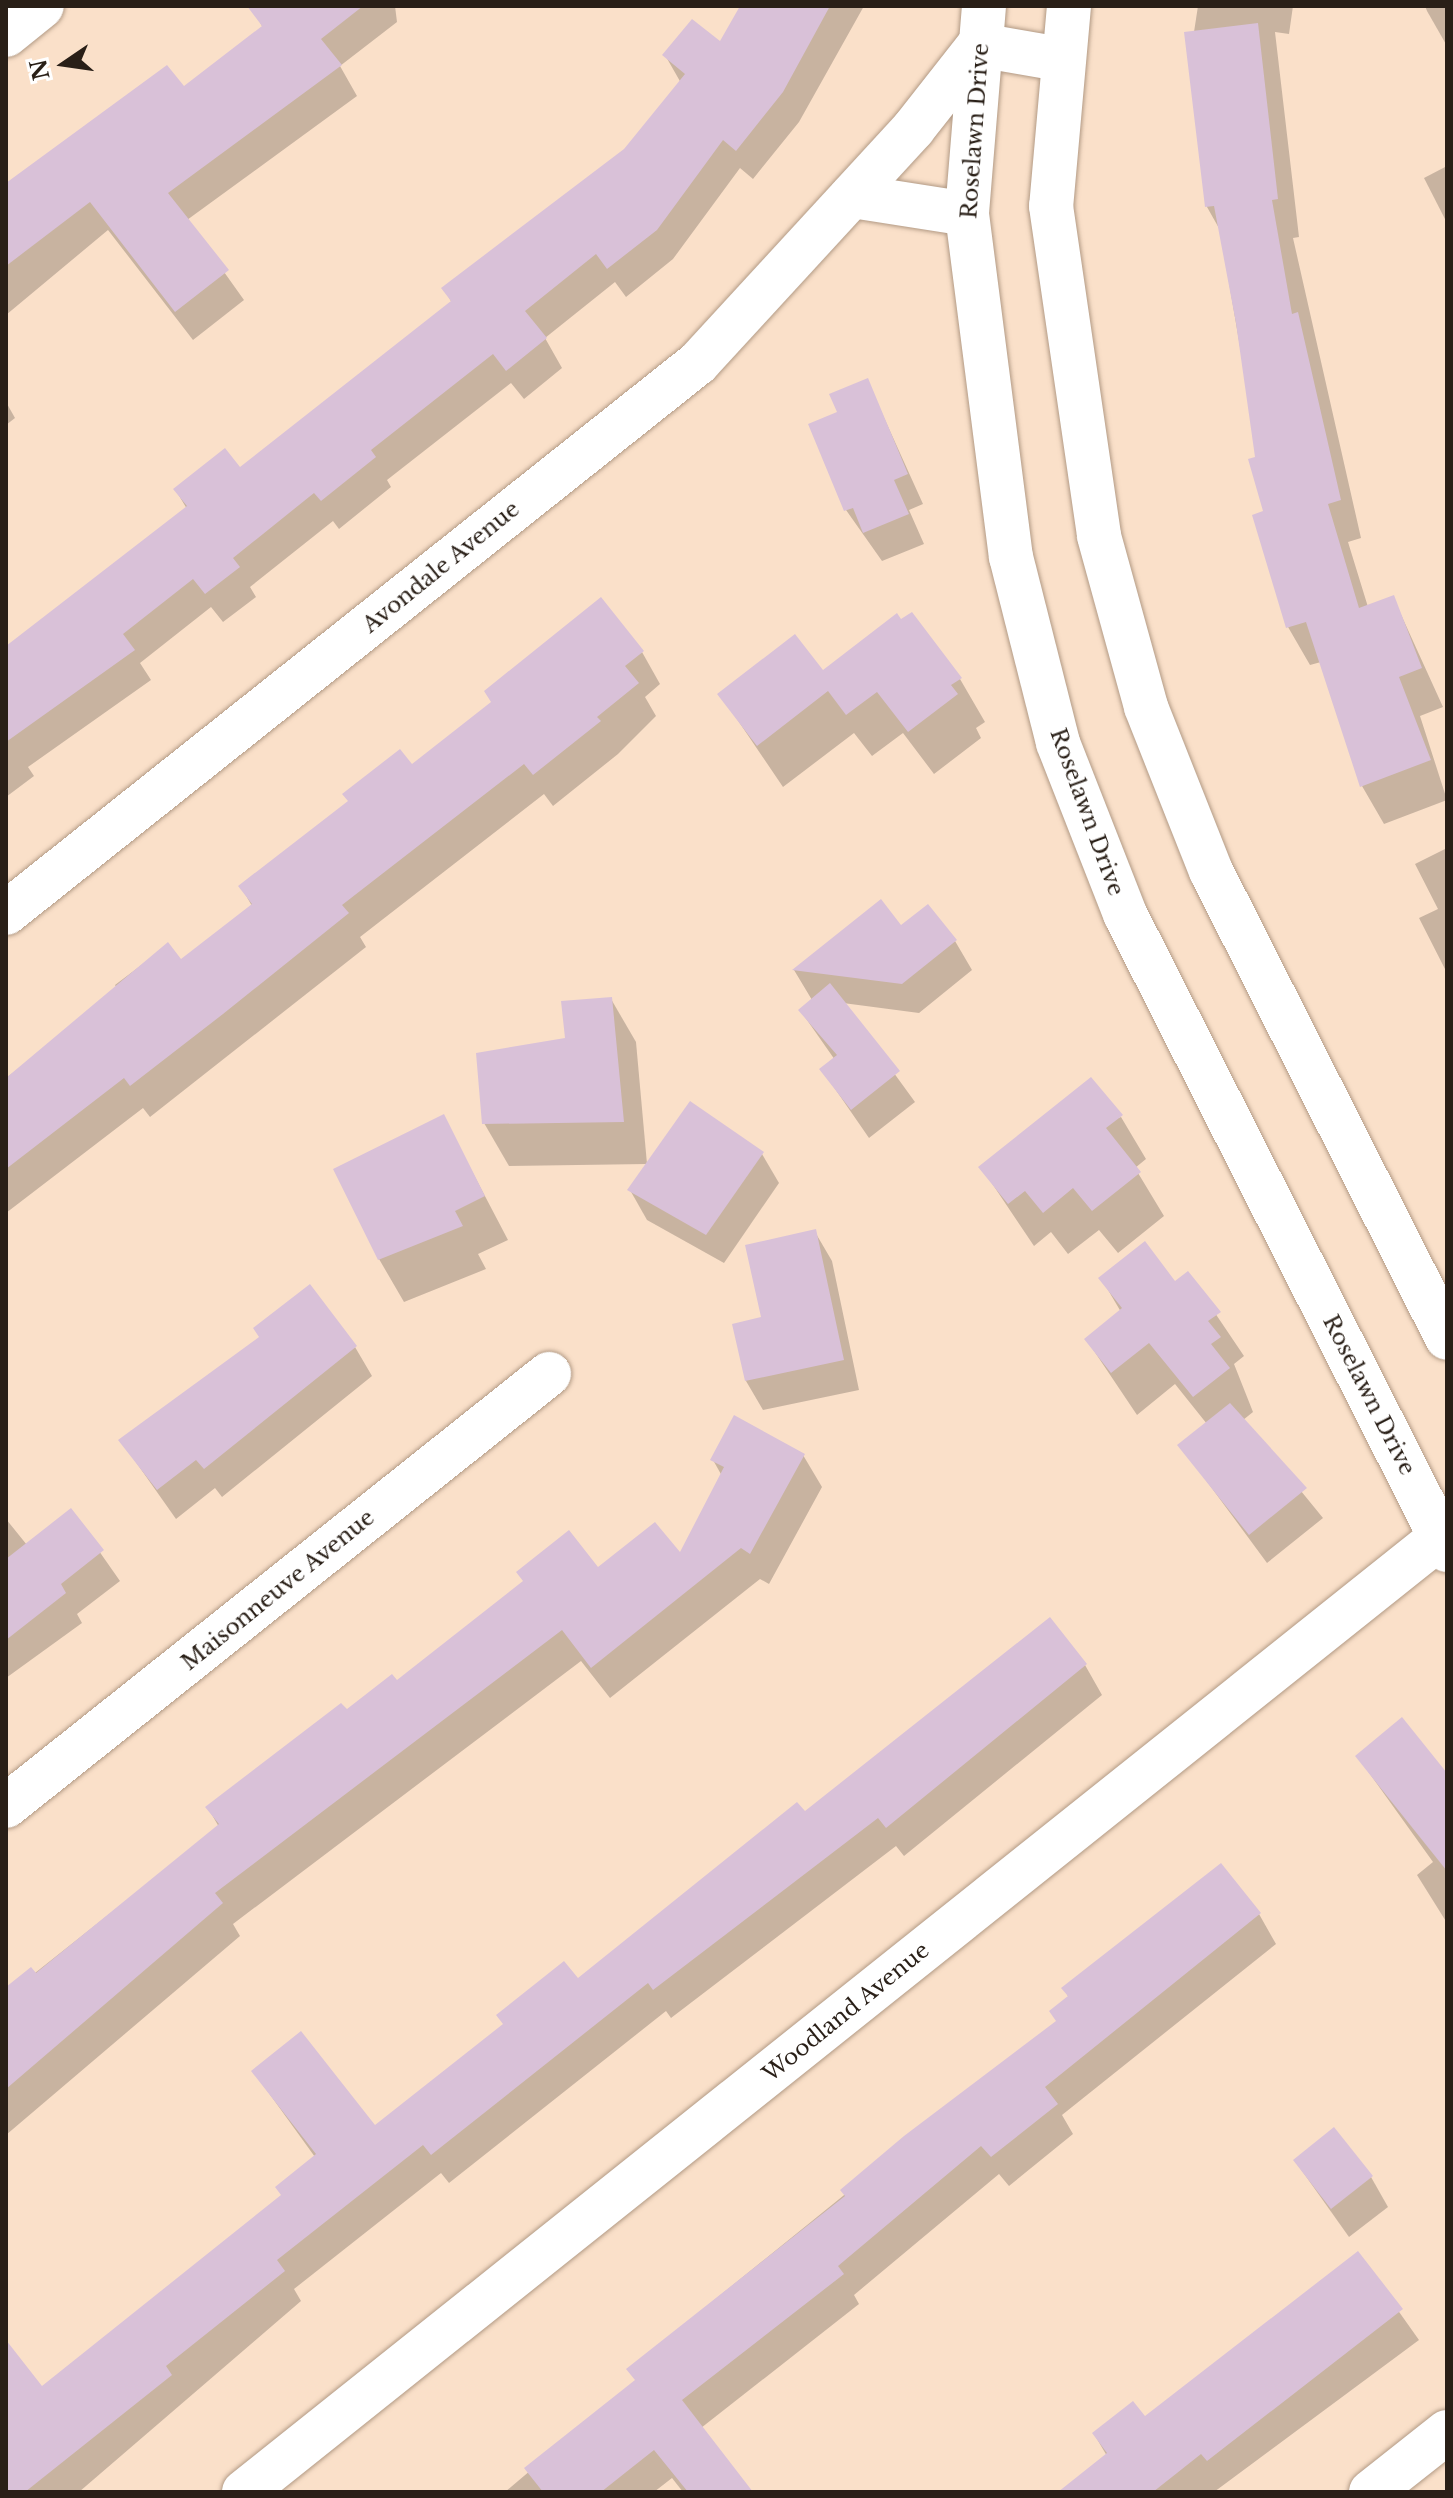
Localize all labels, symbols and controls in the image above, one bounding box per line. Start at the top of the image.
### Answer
north arrow [24,24,104,104]
street label: Roselawn Drive [956,42,994,220]
text: N [25,56,56,83]
street label: Avondale Avenue [357,495,525,639]
street label: Roselawn Drive [1044,725,1130,899]
street label: Roselawn Drive [1317,1311,1421,1479]
street label: Maisonneuve Avenue [176,1504,380,1676]
street label: Woodland Avenue [757,1937,935,2087]

